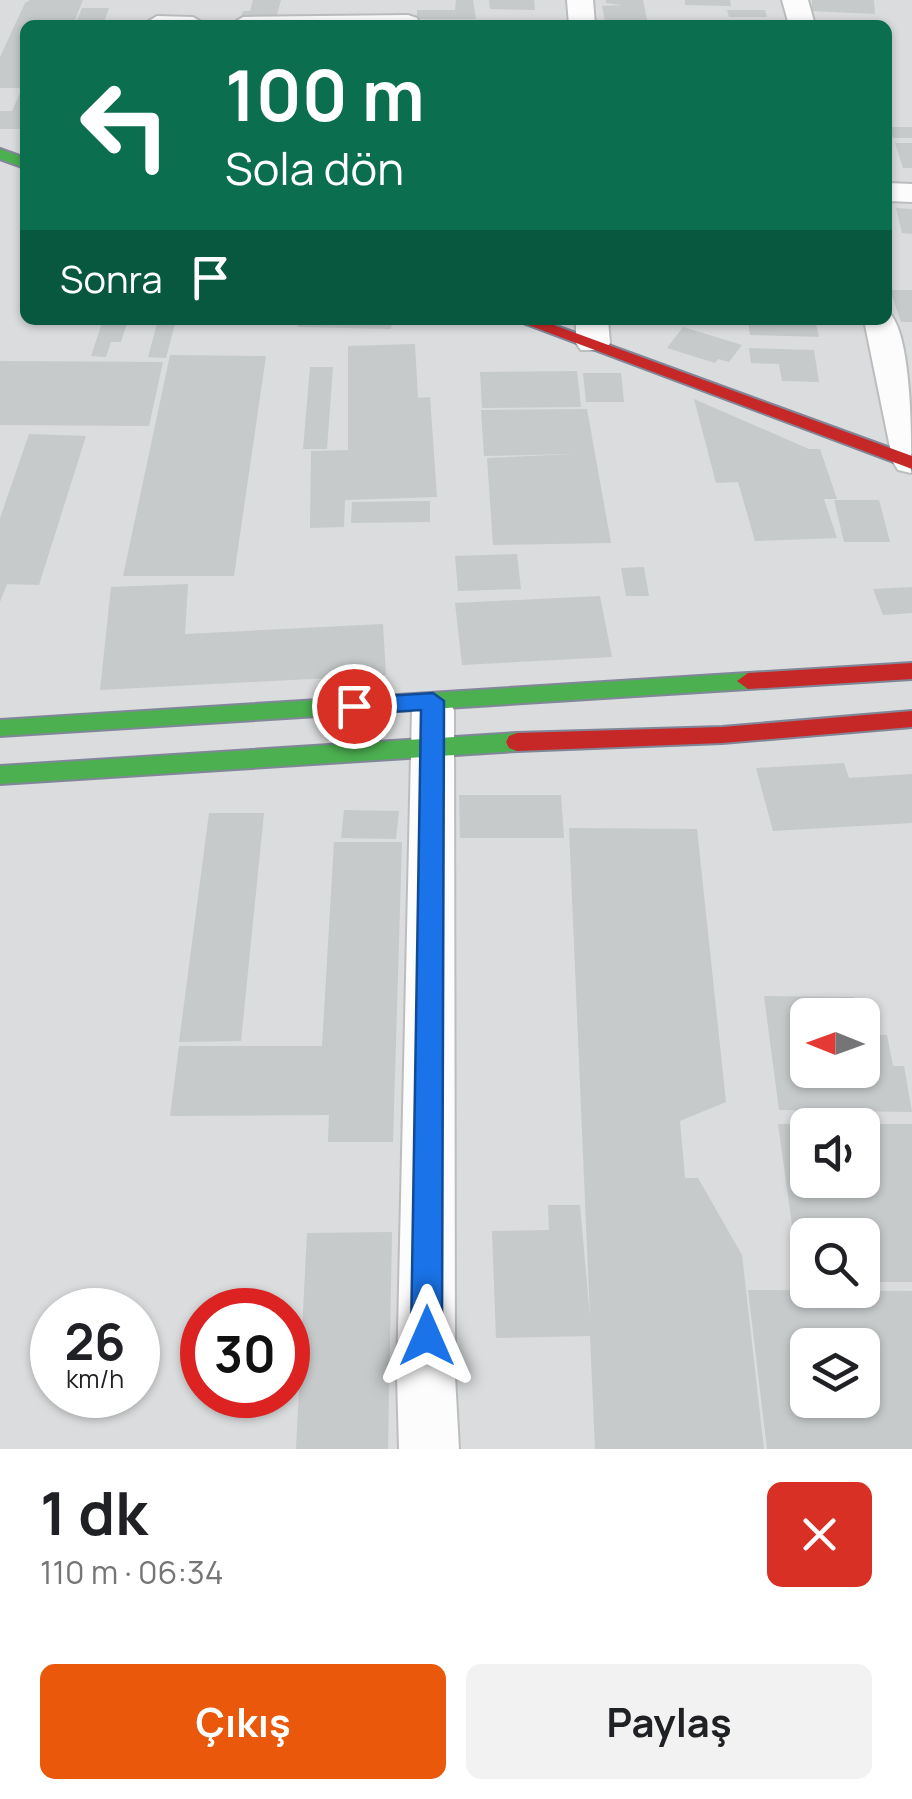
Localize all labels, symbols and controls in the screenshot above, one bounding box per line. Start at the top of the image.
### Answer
text: 100 m [225,46,425,142]
icon: left [60,60,190,190]
text: Sola dön [225,137,404,199]
icon: arrive [183,250,238,305]
text: Sonra [60,252,163,304]
pin [312,664,397,749]
icon: arrive [327,679,382,734]
north arrow [790,998,880,1088]
map controls [790,998,880,1418]
button: sound [790,1108,880,1198]
button: search [790,1218,880,1308]
position arrow [375,1284,479,1388]
speed limit sign: 30 [180,1288,310,1418]
text: 26 [65,1307,125,1375]
button: layers [790,1328,880,1418]
text: km/h [66,1361,124,1396]
text: 1 dk [40,1471,148,1553]
button: close [767,1482,872,1587]
text: 110 m · 06:34 [40,1550,224,1594]
button: Çıkış [40,1664,446,1779]
button: Paylaş [466,1664,872,1779]

